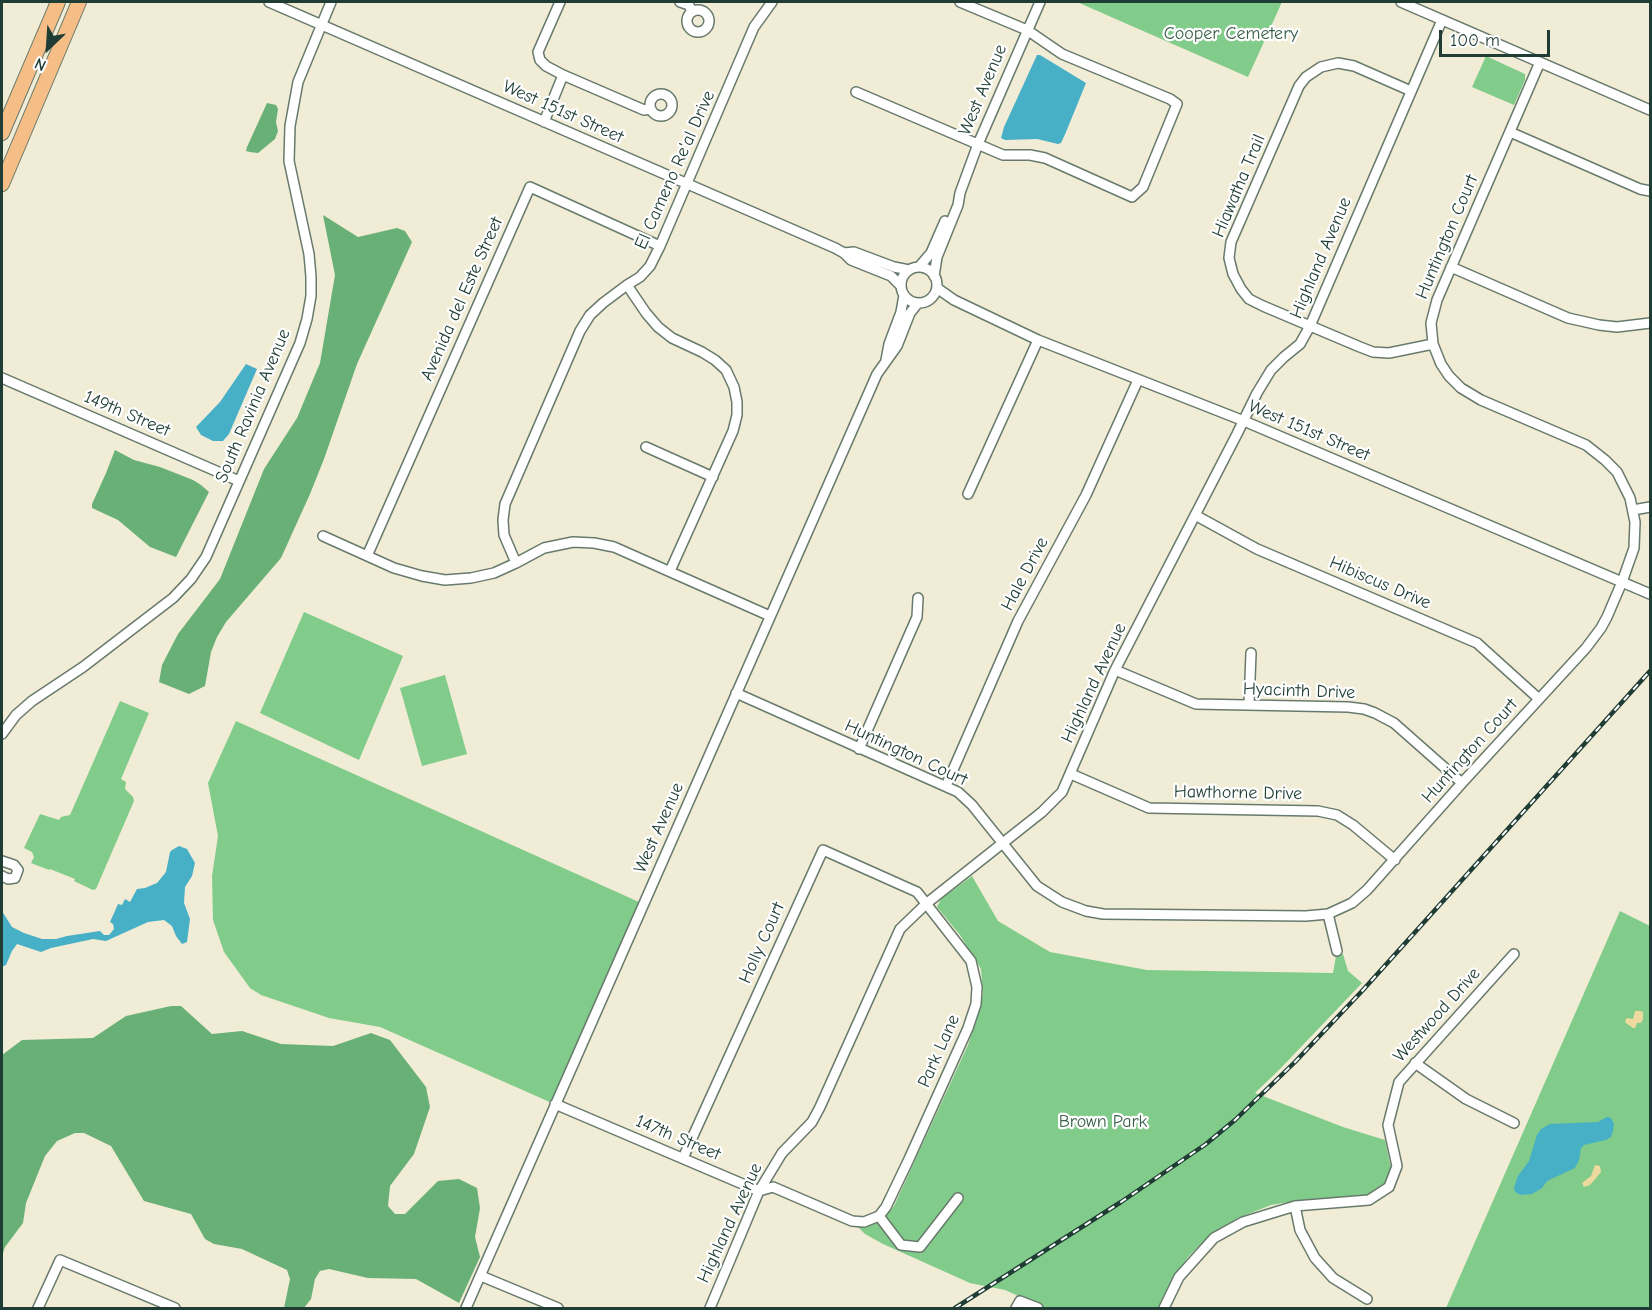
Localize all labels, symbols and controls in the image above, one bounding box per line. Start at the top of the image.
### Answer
north arrow [18,18,78,78]
scale bar [1442,18,1553,56]
park label: Cooper Cemetery [1164,23,1298,45]
text: 100 m [1450,30,1500,51]
street label: West Avenue [954,41,1012,139]
text: N [32,54,49,75]
street label: West 151st Street [499,76,627,148]
street label: El Cameno Re'al Drive [630,87,720,253]
street label: Hiawatha Trail [1208,131,1270,241]
street label: Huntington Court [1411,172,1483,302]
street label: Highland Avenue [1286,194,1356,322]
street label: Avenida del Este Street [416,214,508,384]
street label: South Ravinia Avenue [211,326,295,486]
street label: 149th Street [81,386,173,442]
street label: West 151st Street [1245,396,1373,466]
street label: Hale Drive [997,534,1053,614]
street label: Hibiscus Drive [1326,552,1434,614]
street label: Highland Avenue [1057,620,1131,746]
street label: Hyacinth Drive [1242,678,1356,704]
street label: Huntington Court [1417,694,1523,808]
street label: Huntington Court [841,715,971,791]
street label: West Avenue [629,779,689,877]
street label: Hawthorne Drive [1174,781,1302,805]
street label: Holly Court [735,899,789,987]
street label: Westwood Drive [1389,963,1485,1067]
street label: Park Lane [913,1011,965,1091]
street label: 147th Street [632,1110,724,1166]
park label: Brown Park [1059,1111,1147,1133]
street label: Highland Avenue [693,1160,767,1286]

